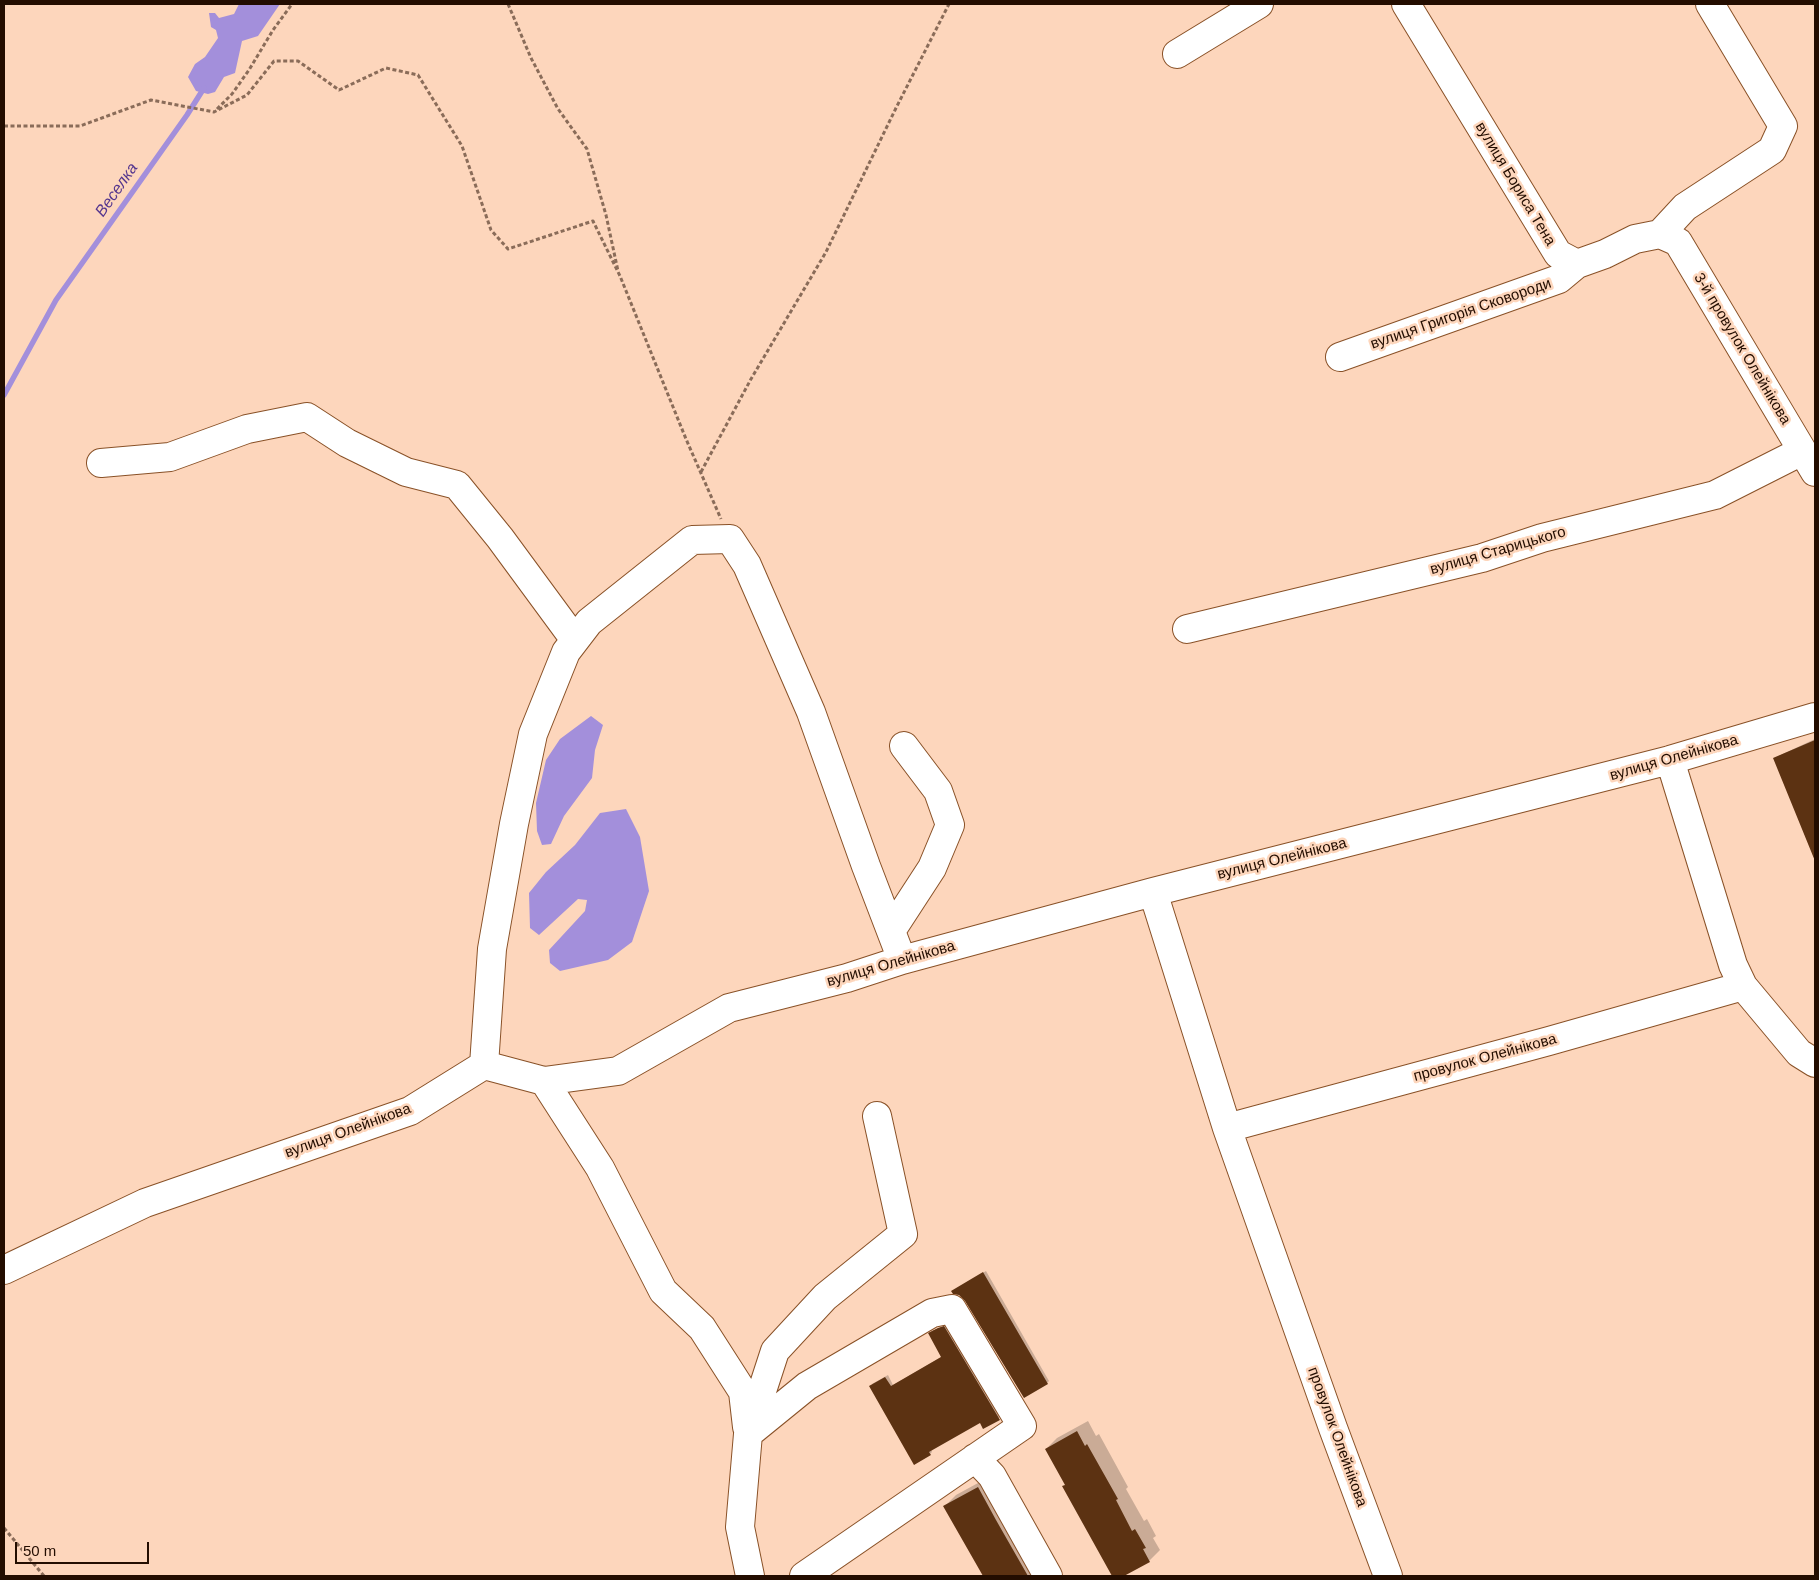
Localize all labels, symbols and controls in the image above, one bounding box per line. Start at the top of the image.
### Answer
street label: вулиця Бориса Тена [1471,119,1559,249]
water label: Веселка [92,159,142,221]
street label: 3-й провулок Олейнікова [1690,270,1794,428]
street label: вулиця Григорія Сковороди [1368,275,1554,353]
street label: вулиця Старицького [1428,523,1568,579]
street label: вулиця Олейнікова [1608,731,1740,785]
street label: вулиця Олейнікова [1215,834,1349,884]
street label: вулиця Олейнікова [825,937,957,991]
street label: провулок Олейнікова [1411,1030,1559,1086]
street label: вулиця Олейнікова [283,1100,413,1162]
street label: провулок Олейнікова [1303,1365,1371,1509]
scale bar [18,1532,151,1564]
text: 50 m [23,1542,56,1559]

